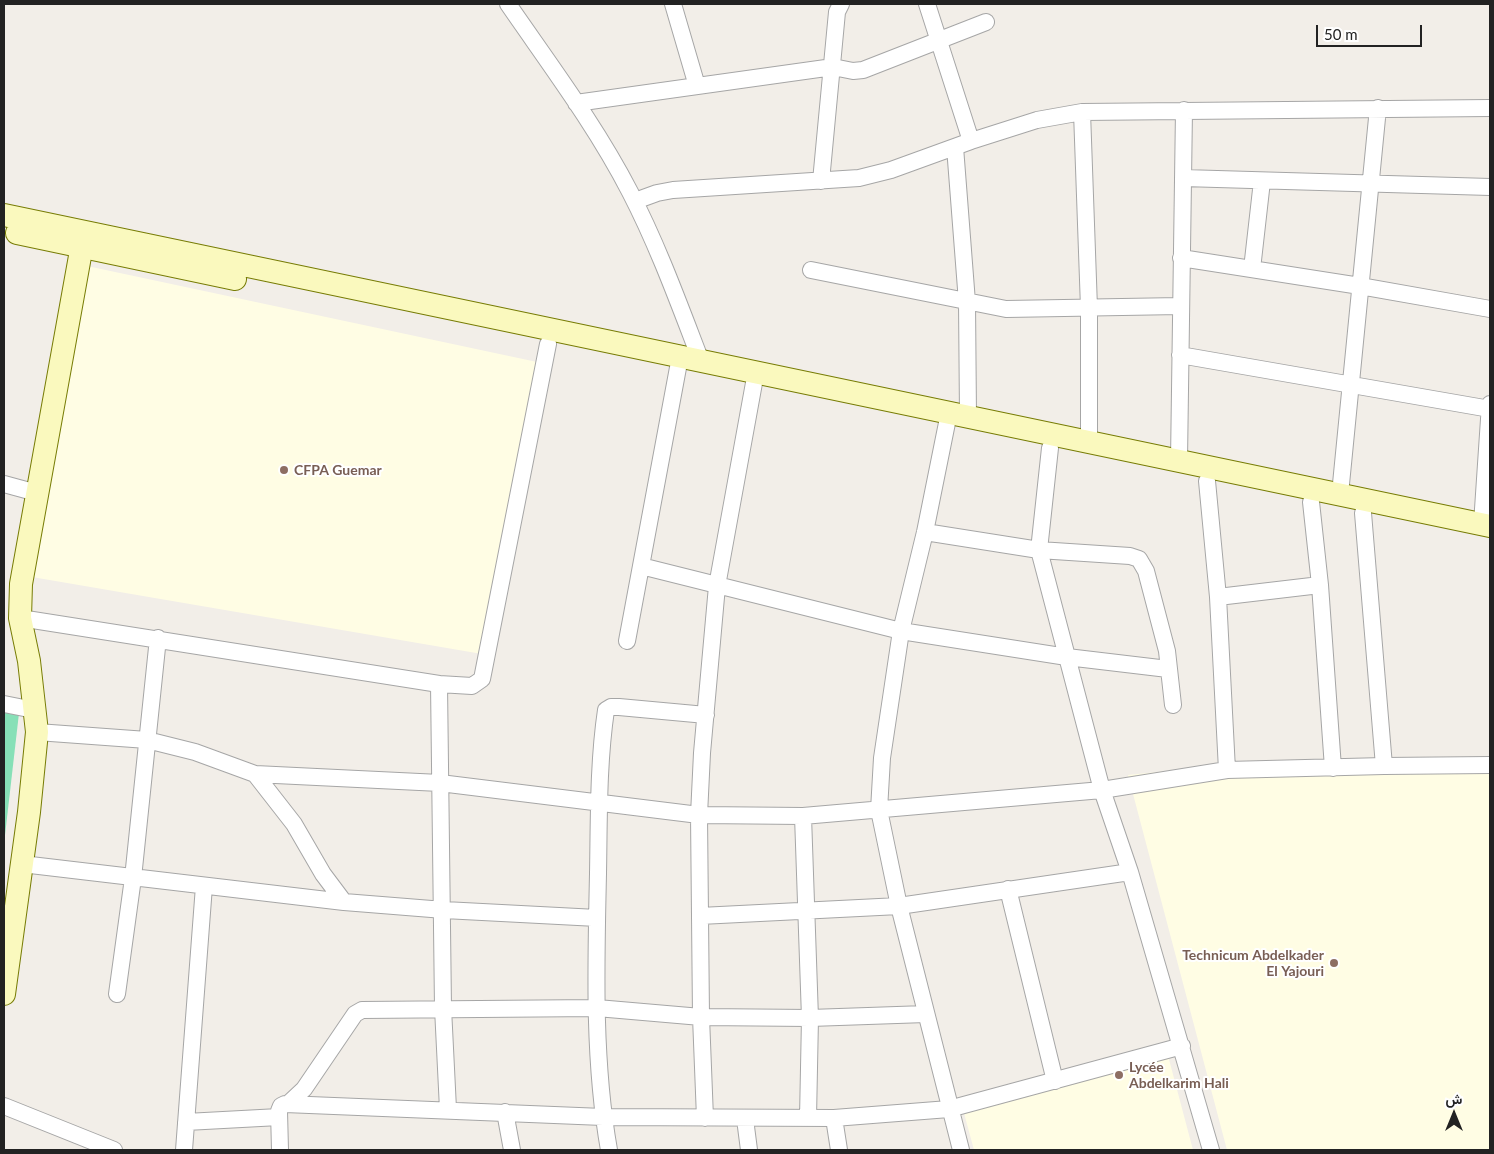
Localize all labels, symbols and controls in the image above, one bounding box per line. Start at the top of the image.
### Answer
scale bar [1319,15,1425,47]
text: 50 m [1324,25,1358,43]
place label: CFPA Guemar [294,462,382,478]
marker: CFPA Guemar [278,464,290,476]
place label: Technicum Abdelkader El Yajouri [1182,947,1324,980]
marker: Technicum Abdelkader El Yajouri [1328,957,1340,969]
place label: Lycée Abdelkarim Hali [1129,1059,1229,1092]
marker: Lycée Abdelkarim Hali [1113,1069,1125,1081]
north arrow [1429,1089,1479,1139]
text: ش [1446,1090,1462,1107]

